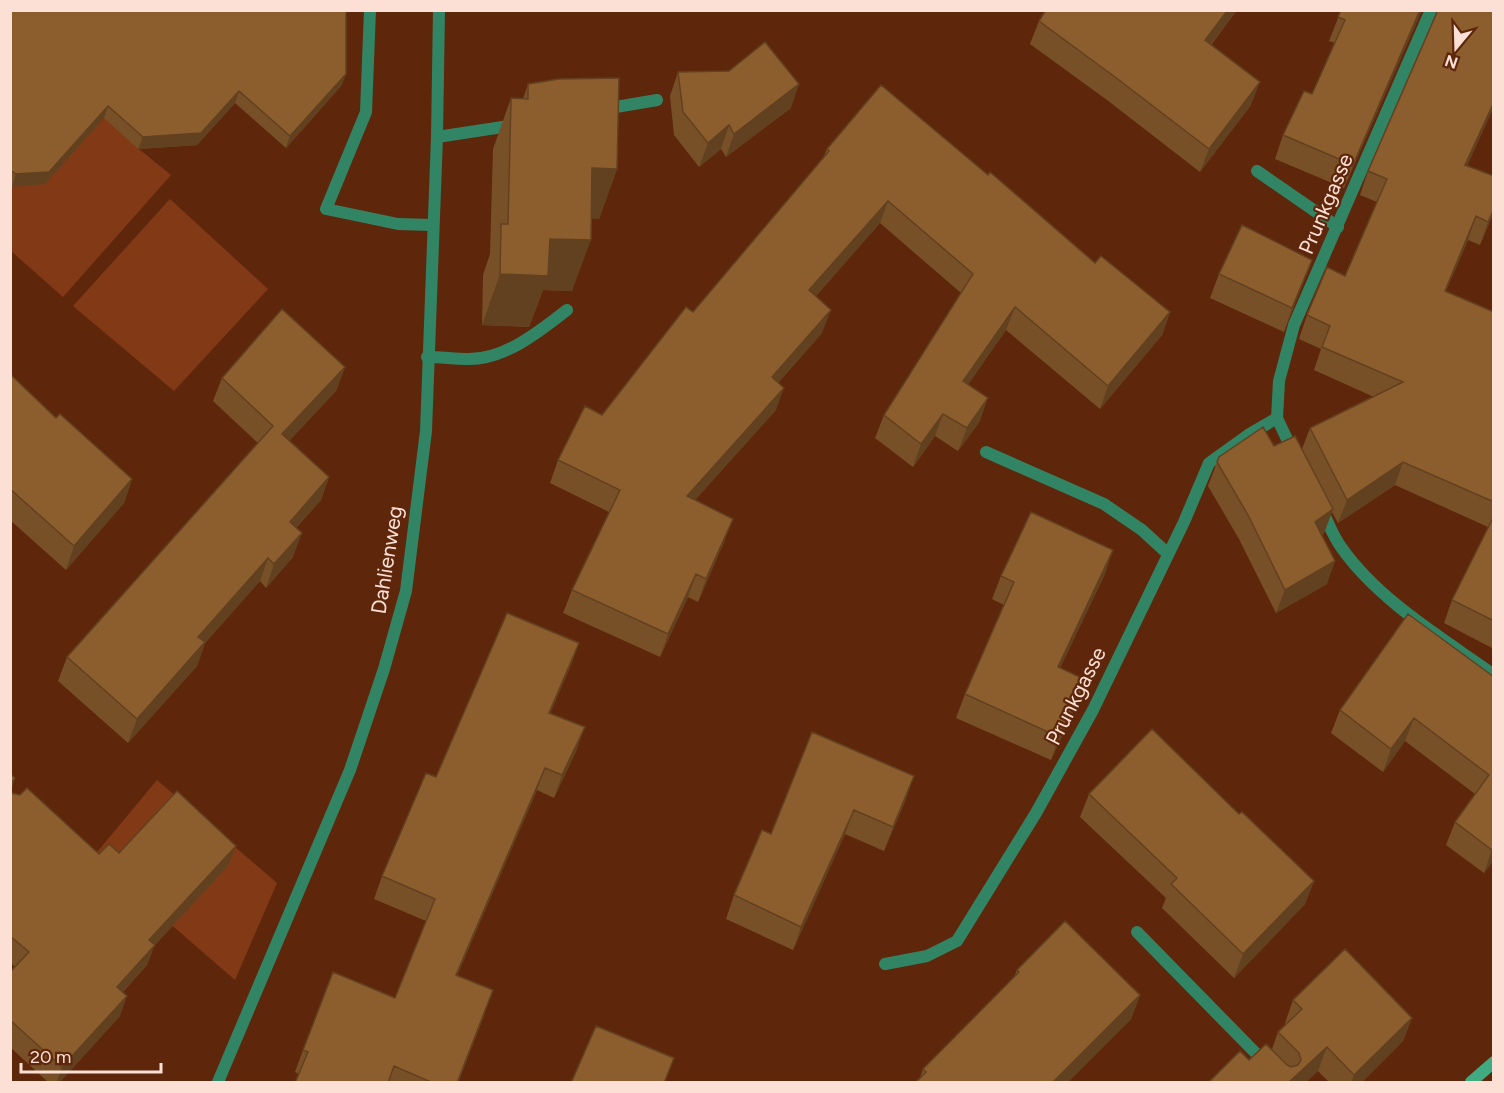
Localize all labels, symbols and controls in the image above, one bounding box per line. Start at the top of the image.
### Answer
north arrow [1426,18,1486,78]
text: N [1442,51,1460,73]
street label: Prunkgasse [1293,150,1358,258]
street label: Dahlienweg [366,504,407,616]
street label: Prunkgasse [1040,643,1111,749]
scale bar [21,1036,160,1074]
text: 20 m [30,1046,71,1068]

